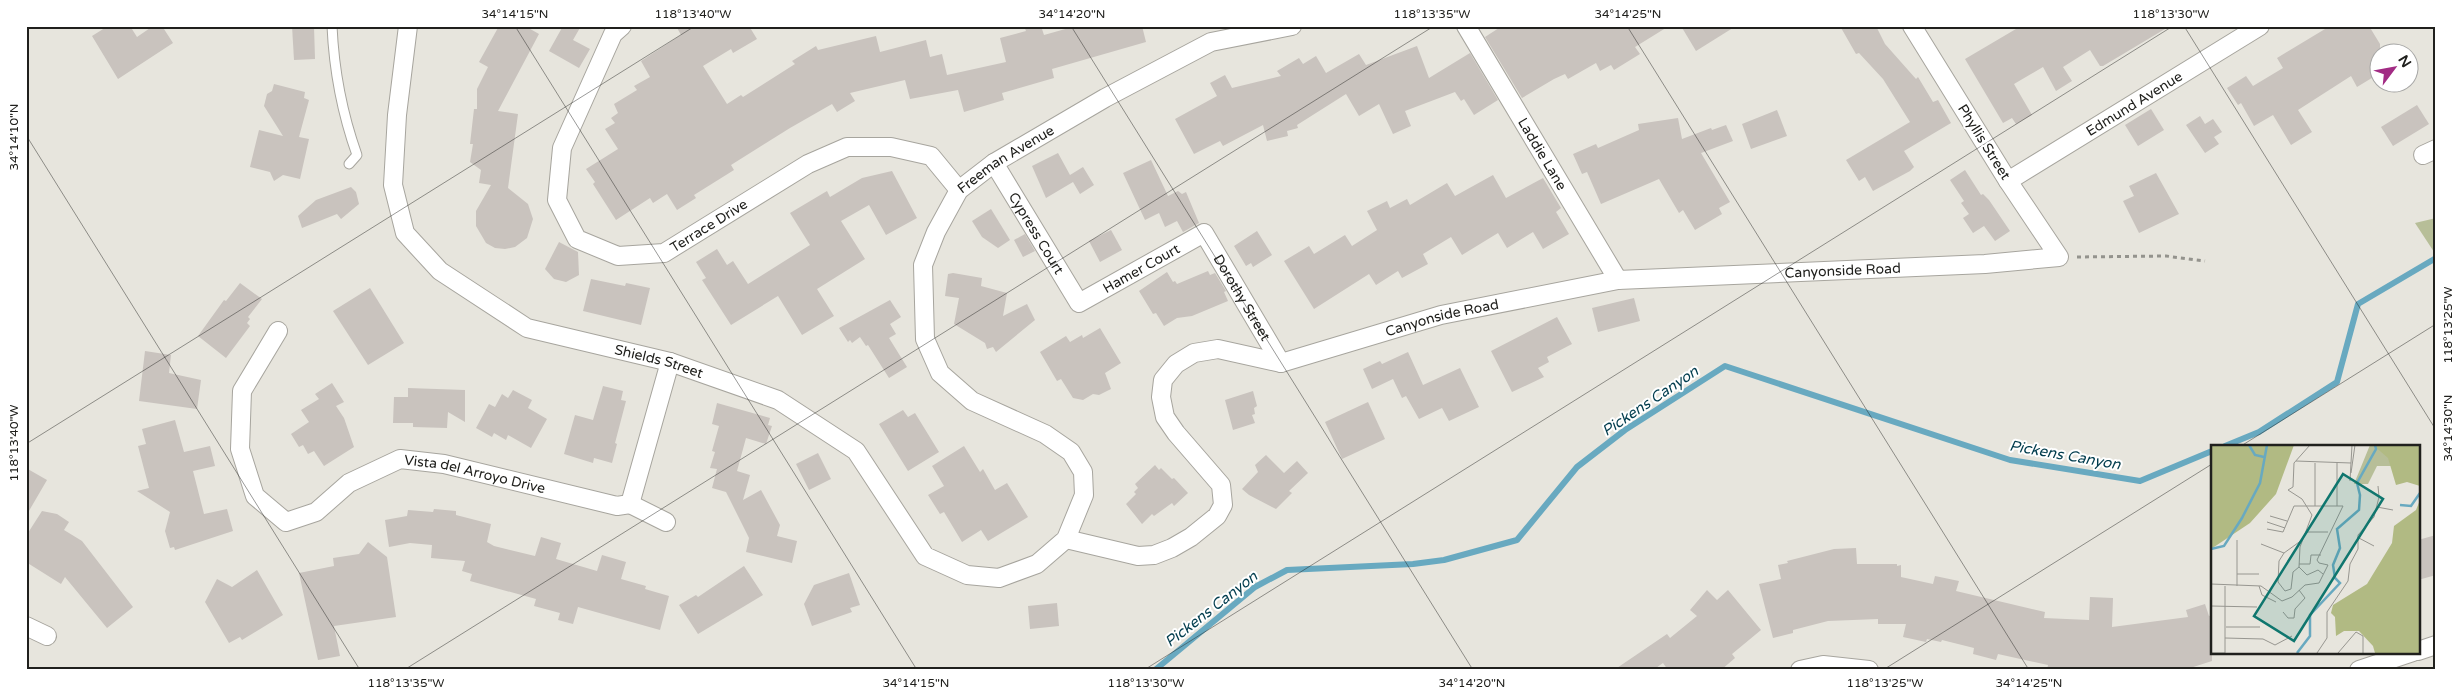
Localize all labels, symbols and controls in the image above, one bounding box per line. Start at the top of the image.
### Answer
text: 34°14'15"N [482,7,549,21]
text: 118°13'40"W [654,7,732,21]
text: 34°14'20"N [1039,7,1106,21]
text: 118°13'35"W [1393,7,1471,21]
text: 34°14'25"N [1595,7,1662,21]
text: 118°13'30"W [2132,7,2210,21]
north arrow [2370,42,2420,92]
text: N [2394,52,2415,71]
street label: Edmund Avenue [2083,67,2185,140]
street label: Phyllis Street [1954,101,2014,184]
text: 34°14'10"N [7,104,21,171]
street label: Laddie Lane [1514,115,1571,193]
street label: Freeman Avenue [954,121,1057,197]
street label: Cypress Court [1005,189,1068,278]
street label: Terrace Drive [667,195,751,256]
street label: Hamer Court [1100,240,1183,297]
street label: Dorothy Street [1210,251,1275,344]
street label: Canyonside Road [1784,259,1901,281]
text: 118°13'25"W [2441,286,2455,364]
street label: Canyonside Road [1383,295,1500,340]
street label: Shields Street [613,341,706,382]
water label: Pickens Canyon [1598,362,1702,440]
text: 34°14'30"N [2441,395,2455,462]
text: 118°13'40"W [7,404,21,482]
water label: Pickens Canyon [2008,436,2123,474]
inset map [2211,445,2420,654]
street label: Vista del Arroyo Drive [403,451,547,497]
water label: Pickens Canyon [1161,567,1262,651]
text: 118°13'35"W [367,676,445,690]
text: 34°14'15"N [883,676,950,690]
text: 118°13'30"W [1107,676,1185,690]
text: 34°14'20"N [1439,676,1506,690]
text: 118°13'25"W [1846,676,1924,690]
text: 34°14'25"N [1996,676,2063,690]

